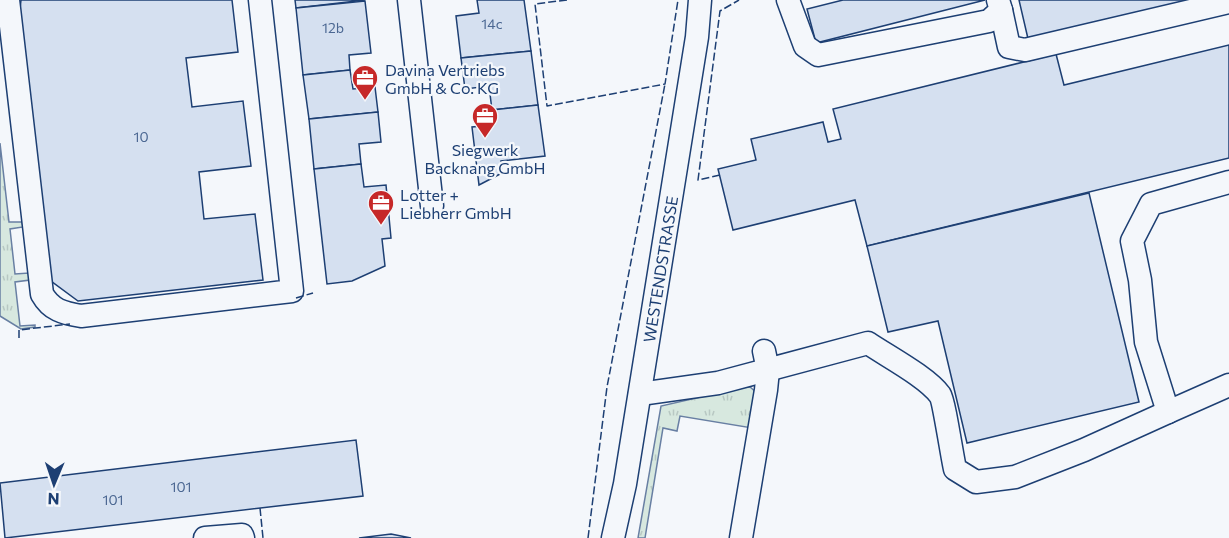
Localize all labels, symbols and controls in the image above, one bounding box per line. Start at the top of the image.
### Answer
house number: 14c [481,15,503,32]
house number: 12b [322,19,344,36]
place label: Davina Vertriebs GmbH & Co. KG [385,60,505,97]
office icon: Davina Vertriebs GmbH & Co. KG [350,63,380,101]
office icon: Siegwerk Backnang GmbH [470,101,500,139]
house number: 10 [133,128,149,145]
place label: Siegwerk Backnang GmbH [425,140,545,177]
place label: Lotter + Liebherr GmbH [400,185,512,222]
office icon: Lotter + Liebherr GmbH [366,188,396,226]
street label: WESTENDSTRASSE [638,194,681,344]
north arrow [24,454,84,514]
house number: 101 [170,478,192,495]
text: N [47,490,60,509]
house number: 101 [102,491,124,508]

